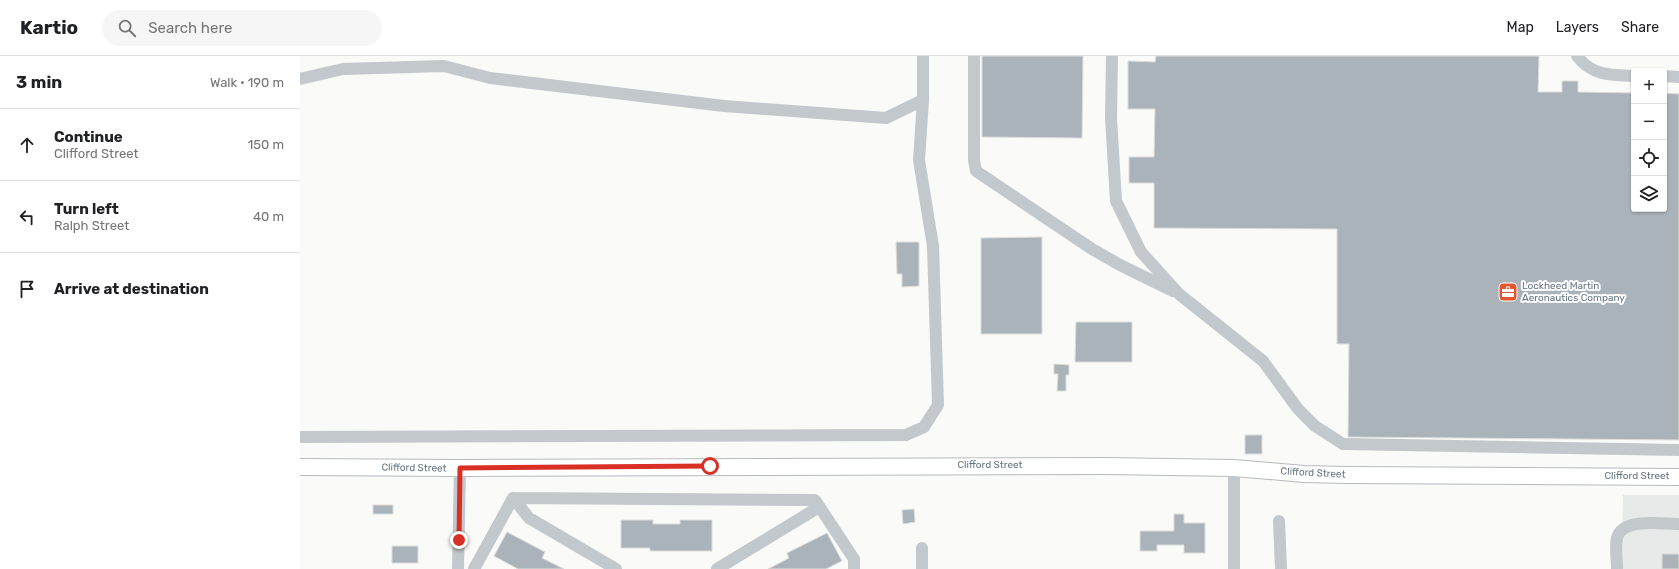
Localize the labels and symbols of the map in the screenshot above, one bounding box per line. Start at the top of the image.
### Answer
place label: Lockheed Martin Aeronautics Company [1522,280,1625,304]
office icon: Lockheed Martin Aeronautics Company [1497,281,1519,303]
route start [701,457,719,475]
street label: Clifford Street [957,459,1023,471]
street label: Clifford Street [381,461,447,475]
street label: Clifford Street [1280,465,1346,481]
street label: Clifford Street [1604,470,1670,482]
route end [450,531,468,549]

